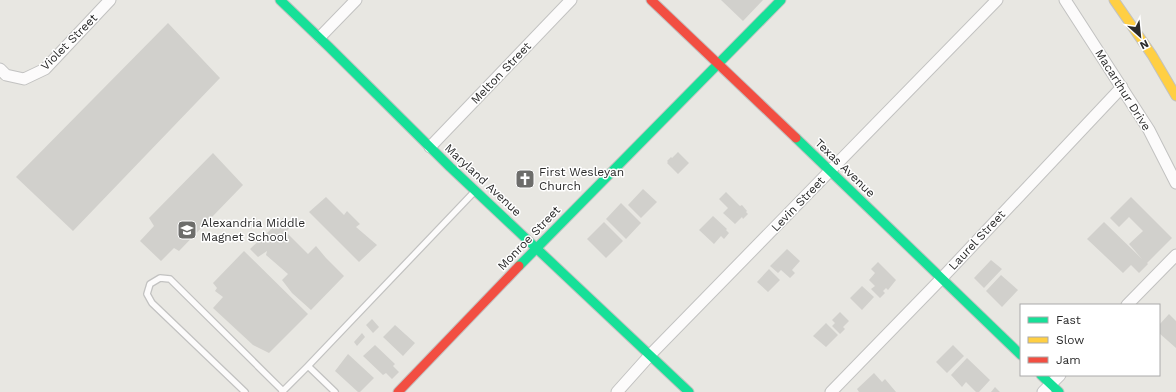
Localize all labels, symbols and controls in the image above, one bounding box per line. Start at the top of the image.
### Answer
street label: Violet Street [38,11,100,73]
north arrow [1120,16,1160,56]
text: N [1138,37,1151,52]
street label: Melton Street [468,39,534,107]
street label: Macarthur Drive [1092,47,1154,133]
street label: Texas Avenue [812,136,878,200]
street label: Maryland Avenue [442,141,524,219]
place label: First Wesleyan Church [539,165,624,193]
church icon: First Wesleyan Church [514,168,536,190]
street label: Levin Street [768,174,828,234]
street label: Monroe Street [495,203,563,273]
street label: Laurel Street [946,207,1008,273]
place label: Alexandria Middle Magnet School [201,216,305,244]
school or university icon: Alexandria Middle Magnet School [176,219,198,241]
legend [1020,304,1160,376]
text: Fast [1056,313,1081,327]
text: Slow [1056,333,1084,347]
text: Jam [1056,353,1081,367]

